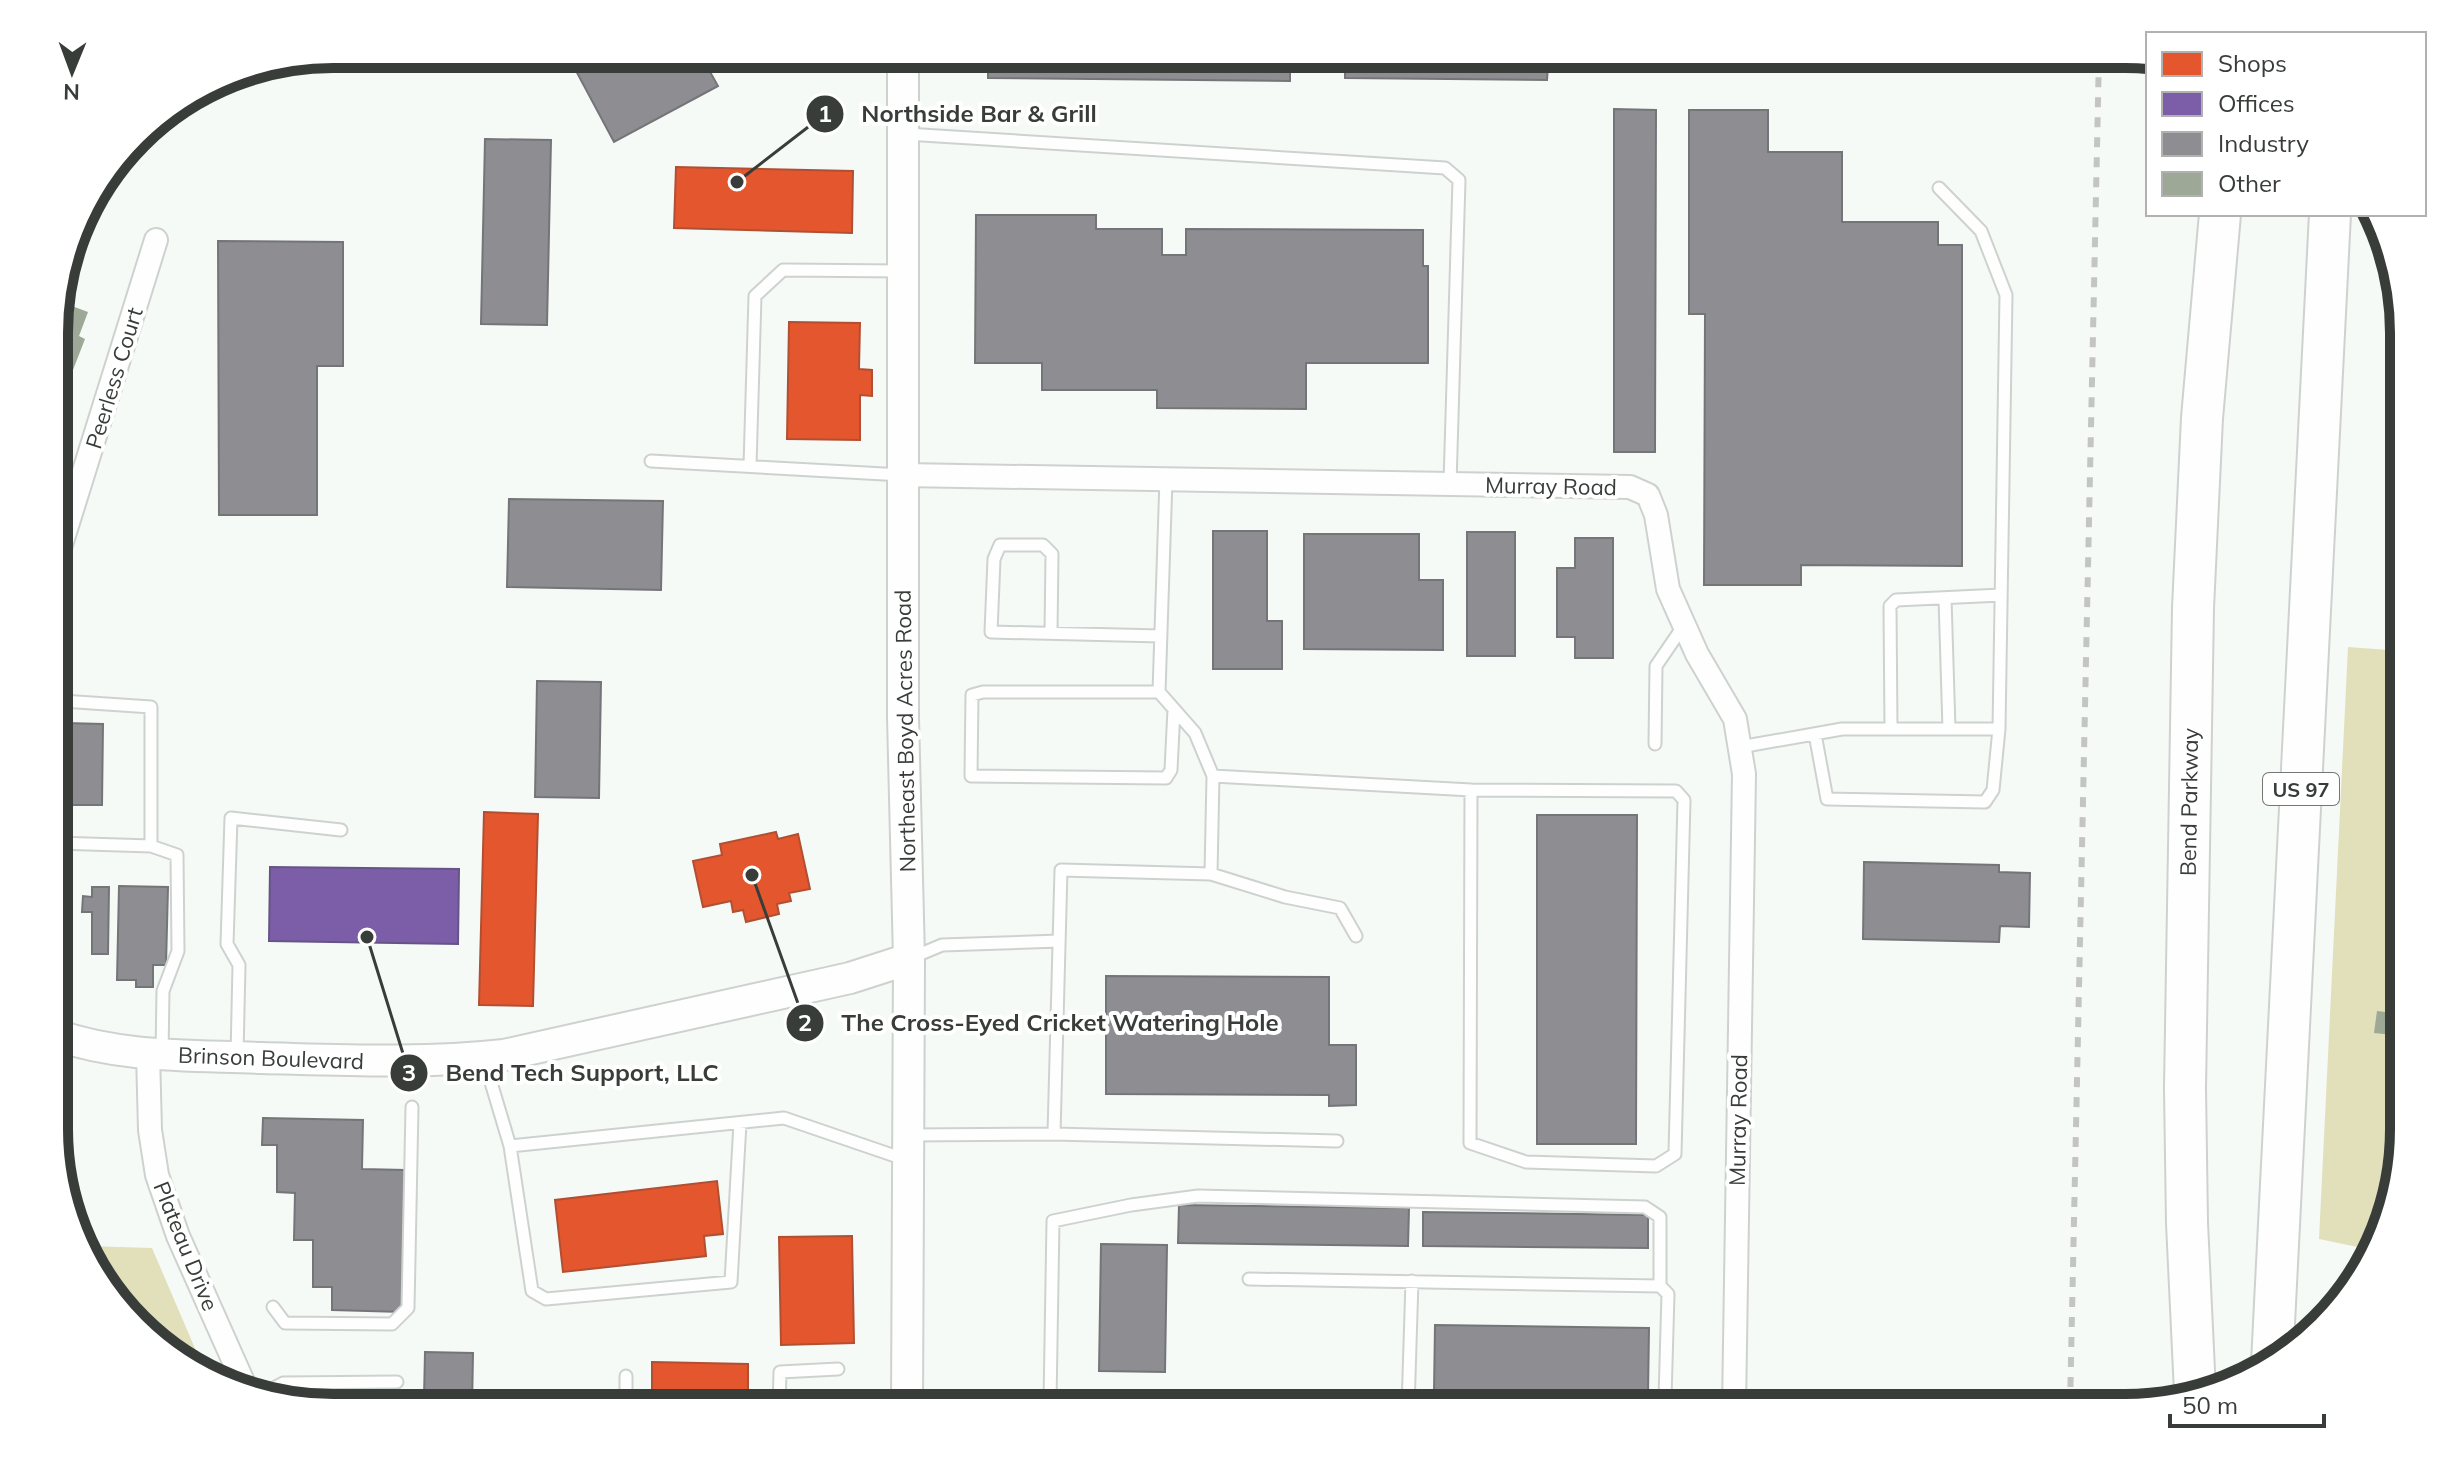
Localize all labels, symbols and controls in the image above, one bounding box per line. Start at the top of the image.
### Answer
north arrow [32,32,112,112]
legend [2146,32,2426,216]
text: Shops [2218,48,2287,78]
text: N [63,78,80,106]
text: Offices [2218,88,2295,118]
callout: Northside Bar & Grill [805,90,1112,138]
text: 1 [818,98,832,128]
text: Northside Bar & Grill [861,98,1097,128]
text: Industry [2218,128,2309,158]
text: Other [2218,168,2281,198]
street label: Peerless Court [79,304,149,452]
street label: Murray Road [1485,471,1617,501]
street label: Northeast Boyd Acres Road [889,589,921,873]
street label: Bend Parkway [2174,727,2204,876]
road number: US 97 [2263,773,2339,805]
callout: The Cross-Eyed Cricket Watering Hole [785,999,1294,1047]
text: 2 [798,1007,812,1037]
text: The Cross-Eyed Cricket Watering Hole [841,1007,1279,1037]
street label: Brinson Boulevard [177,1041,365,1075]
callout: Bend Tech Support, LLC [389,1049,734,1097]
street label: Murray Road [1723,1054,1753,1186]
text: 3 [402,1057,416,1087]
text: Bend Tech Support, LLC [445,1057,719,1087]
street label: Plateau Drive [147,1177,225,1315]
scale bar [2170,1378,2324,1428]
text: 50 m [2182,1390,2238,1420]

